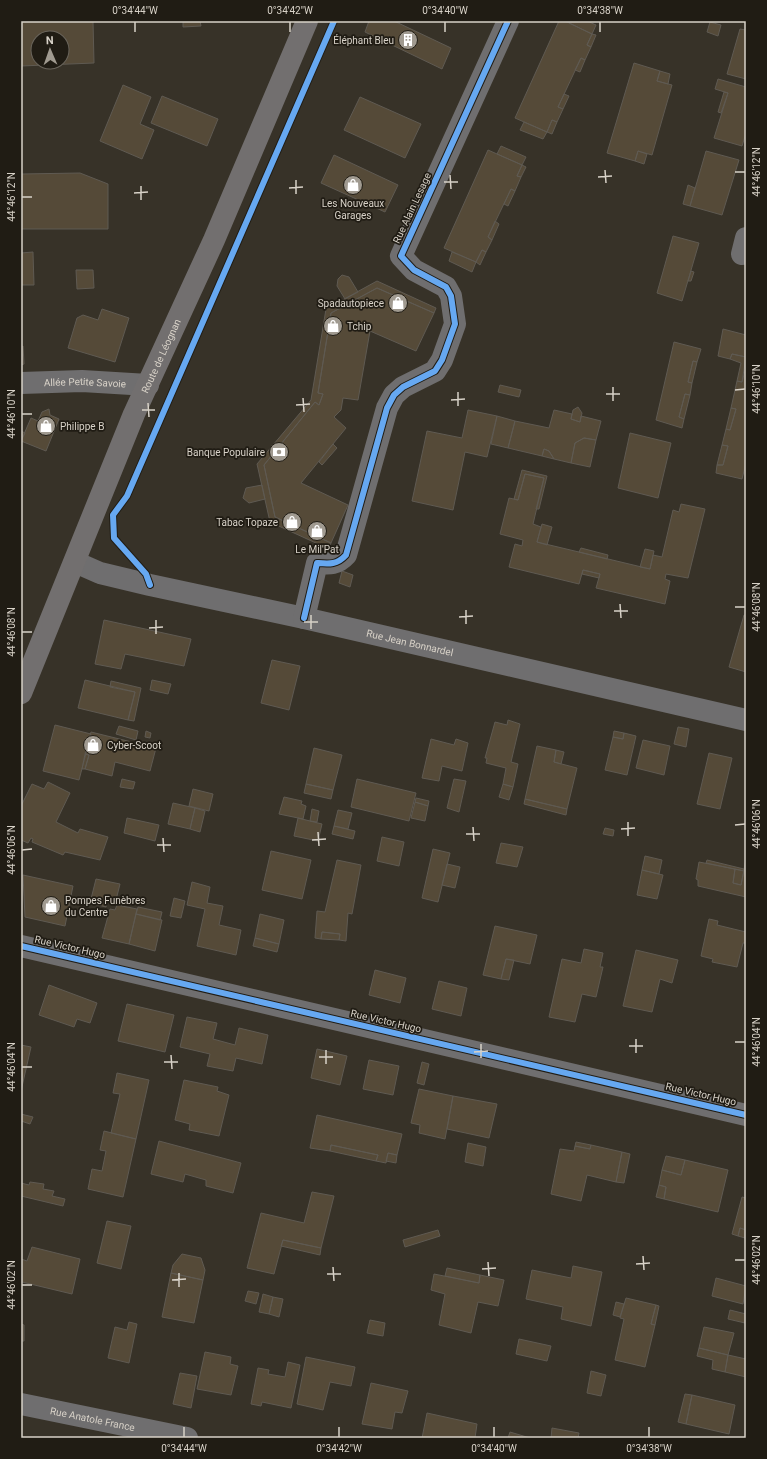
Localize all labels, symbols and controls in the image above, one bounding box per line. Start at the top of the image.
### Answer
text: 0°34'44"W [112,5,158,16]
text: 0°34'42"W [267,5,313,16]
text: 0°34'40"W [422,5,468,16]
text: 0°34'38"W [577,5,623,16]
building icon: Éléphant Bleu [397,29,419,51]
north arrow [30,30,70,70]
text: N [46,34,54,47]
place label: Éléphant Bleu [333,34,394,46]
text: 44°46'12"N [751,147,762,197]
street label: Rue Alain Lesage [391,171,433,245]
text: 44°46'12"N [6,172,17,222]
shop icon: Les Nouveaux Garages [342,174,364,196]
place label: Les Nouveaux Garages [322,198,384,221]
shop icon: Spadautopiece [387,292,409,314]
place label: Spadautopiece [318,298,384,309]
shop icon: Tchip [322,315,344,337]
street label: Route de Léognan [139,317,183,395]
place label: Tchip [347,321,372,332]
text: 44°46'10"N [751,364,762,414]
street label: Allée Petite Savoie [44,375,126,389]
text: 44°46'10"N [6,389,17,439]
shop icon: Philippe B [35,415,57,437]
place label: Philippe B [60,421,104,432]
bank icon: Banque Populaire [268,441,290,463]
place label: Banque Populaire [187,447,265,458]
shop icon: Tabac Topaze [281,511,303,533]
place label: Tabac Topaze [216,517,278,528]
shop icon: Le Mil'Pat [306,520,328,542]
place label: Le Mil'Pat [295,544,339,555]
text: 44°46'08"N [751,582,762,632]
text: 44°46'08"N [6,607,17,657]
street label: Rue Jean Bonnardel [365,627,455,658]
shop icon: Cyber-Scoot [82,734,104,756]
place label: Cyber-Scoot [107,740,161,751]
text: 44°46'06"N [751,799,762,849]
text: 44°46'06"N [6,825,17,875]
shop icon: Pompes Funèbres du Centre [40,895,62,917]
place label: Pompes Funèbres du Centre [65,895,145,918]
street label: Rue Victor Hugo [34,934,107,961]
street label: Rue Victor Hugo [350,1008,423,1035]
text: 44°46'04"N [751,1017,762,1067]
text: 44°46'04"N [6,1042,17,1092]
street label: Rue Victor Hugo [665,1081,738,1108]
text: 44°46'02"N [751,1235,762,1285]
text: 44°46'02"N [6,1260,17,1310]
street label: Rue Anatole France [49,1405,136,1433]
text: 0°34'44"W [161,1443,207,1454]
text: 0°34'42"W [316,1443,362,1454]
text: 0°34'40"W [471,1443,517,1454]
text: 0°34'38"W [626,1443,672,1454]

